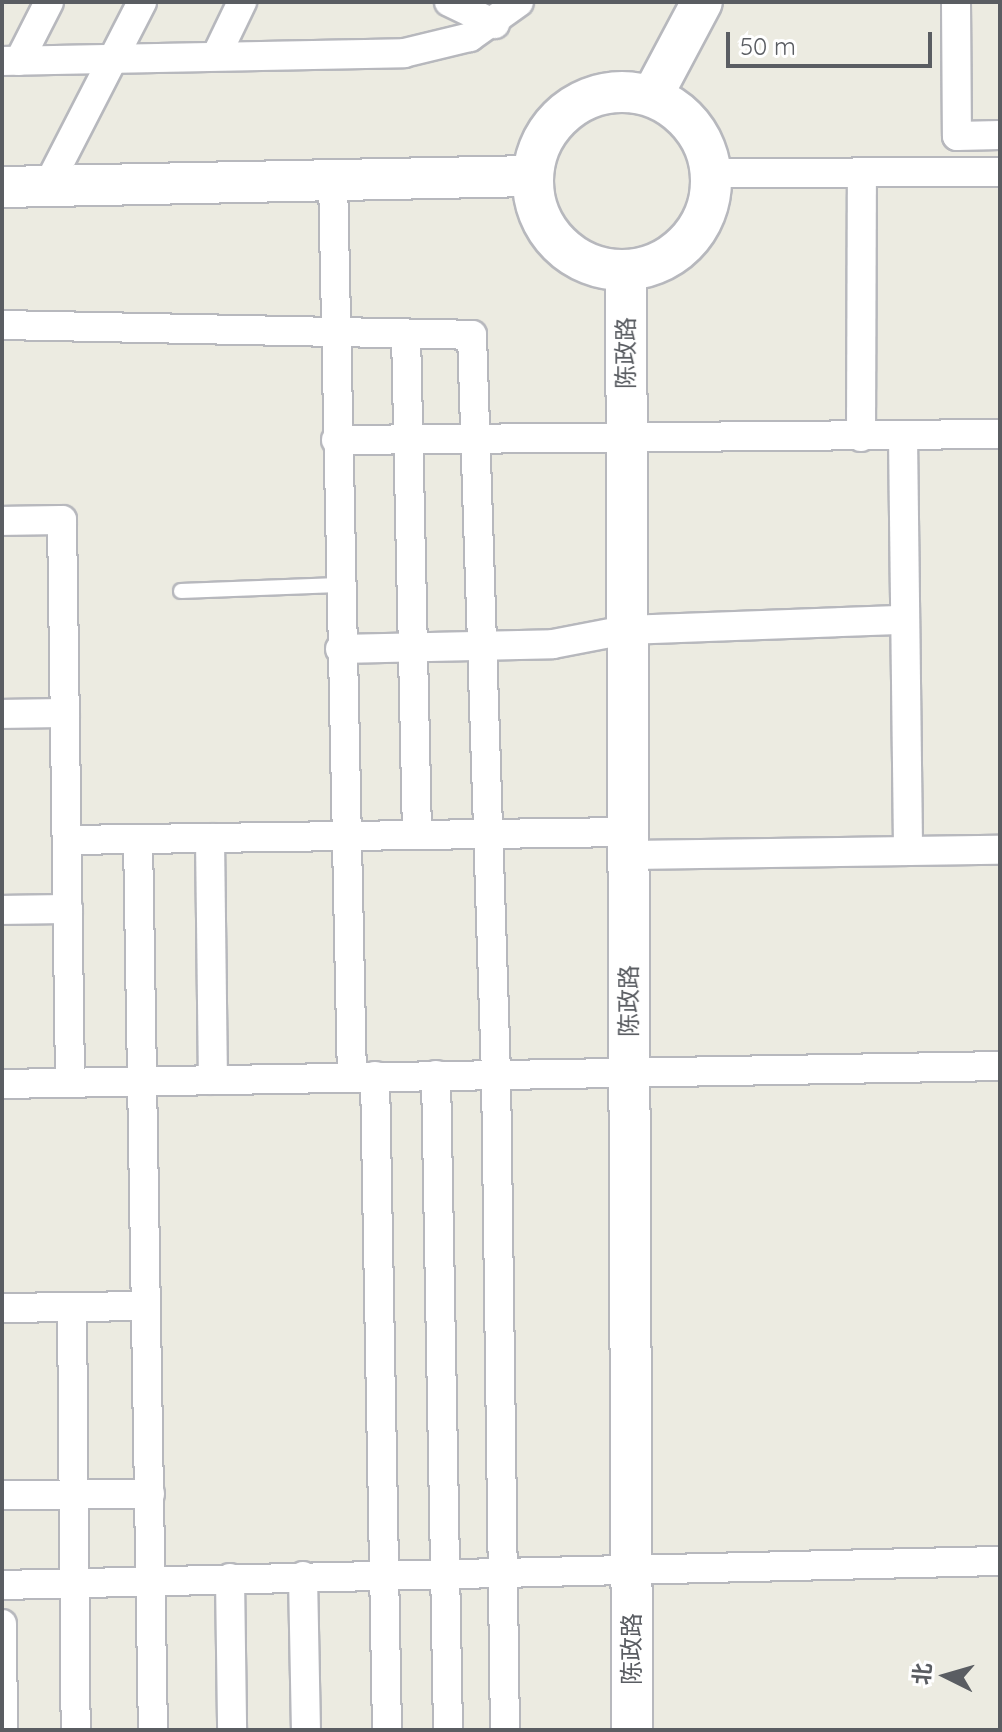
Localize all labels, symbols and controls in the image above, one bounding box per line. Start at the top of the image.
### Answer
scale bar [730,16,936,66]
text: 50 m [740,31,796,61]
street label: 陈政路 [612,317,640,389]
street label: 陈政路 [615,965,643,1037]
street label: 陈政路 [618,1613,646,1685]
north arrow [906,1636,986,1716]
text: 北 [907,1662,937,1686]

